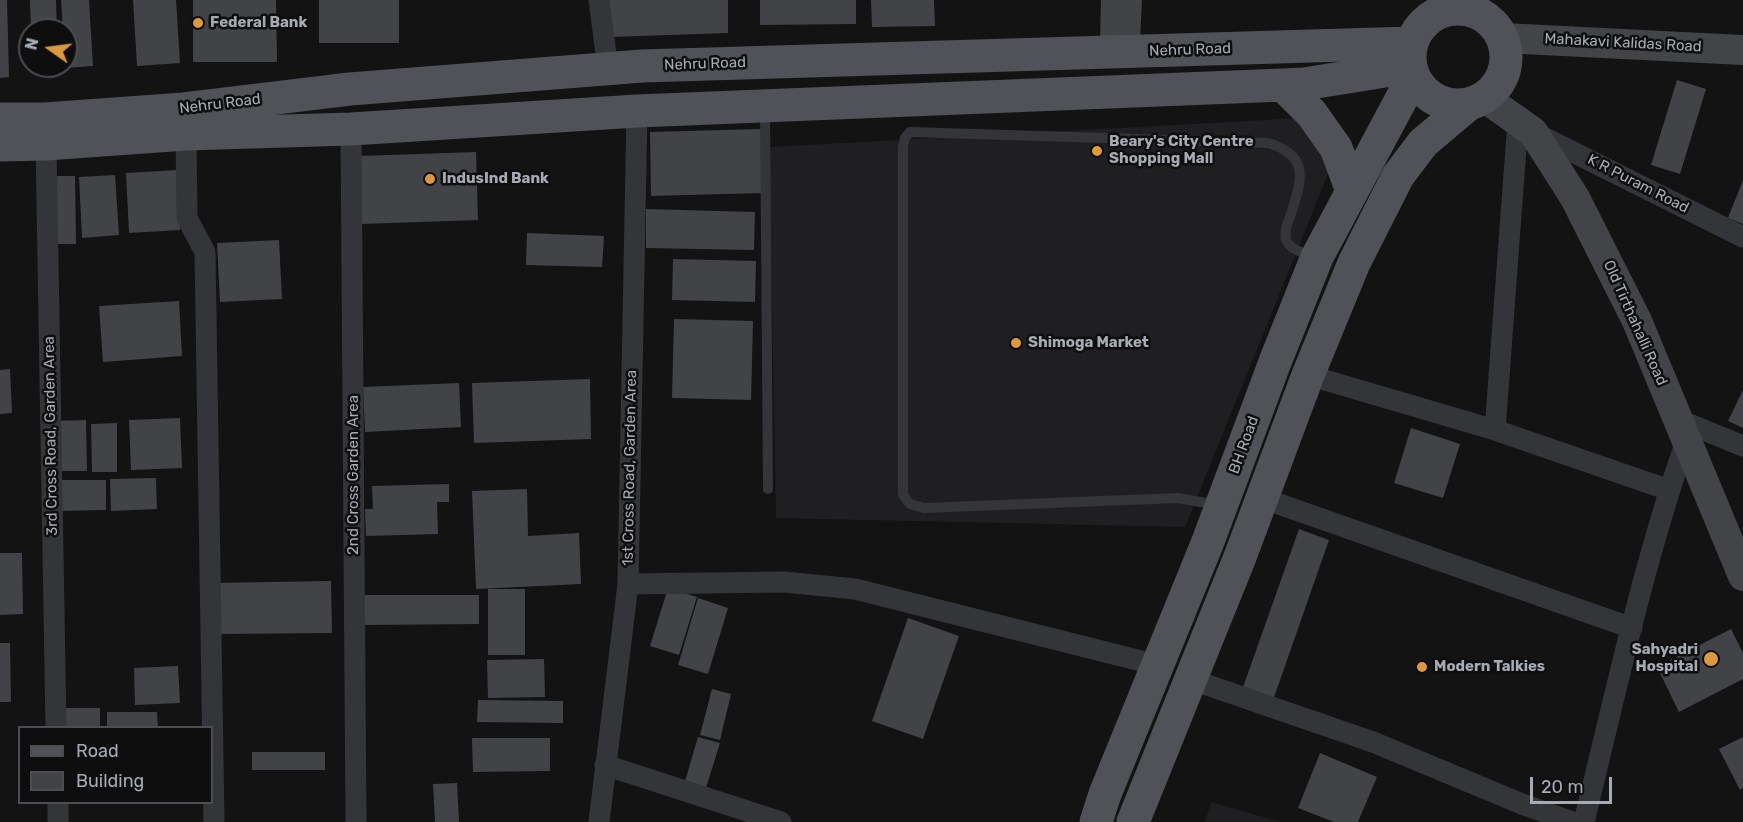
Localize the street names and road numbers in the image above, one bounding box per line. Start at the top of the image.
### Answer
street label: Mahakavi Kalidas Road [1544,30,1702,56]
street label: Nehru Road [1149,40,1231,60]
street label: Nehru Road [664,54,746,74]
street label: Nehru Road [178,90,262,118]
street label: K R Puram Road [1584,151,1692,217]
street label: Old Tirthahalli Road [1599,258,1671,388]
street label: 3rd Cross Road, Garden Area [40,336,62,536]
street label: 1st Cross Road, Garden Area [619,370,641,566]
street label: 2nd Cross Garden Area [345,395,363,555]
street label: BH Road [1225,414,1263,476]

